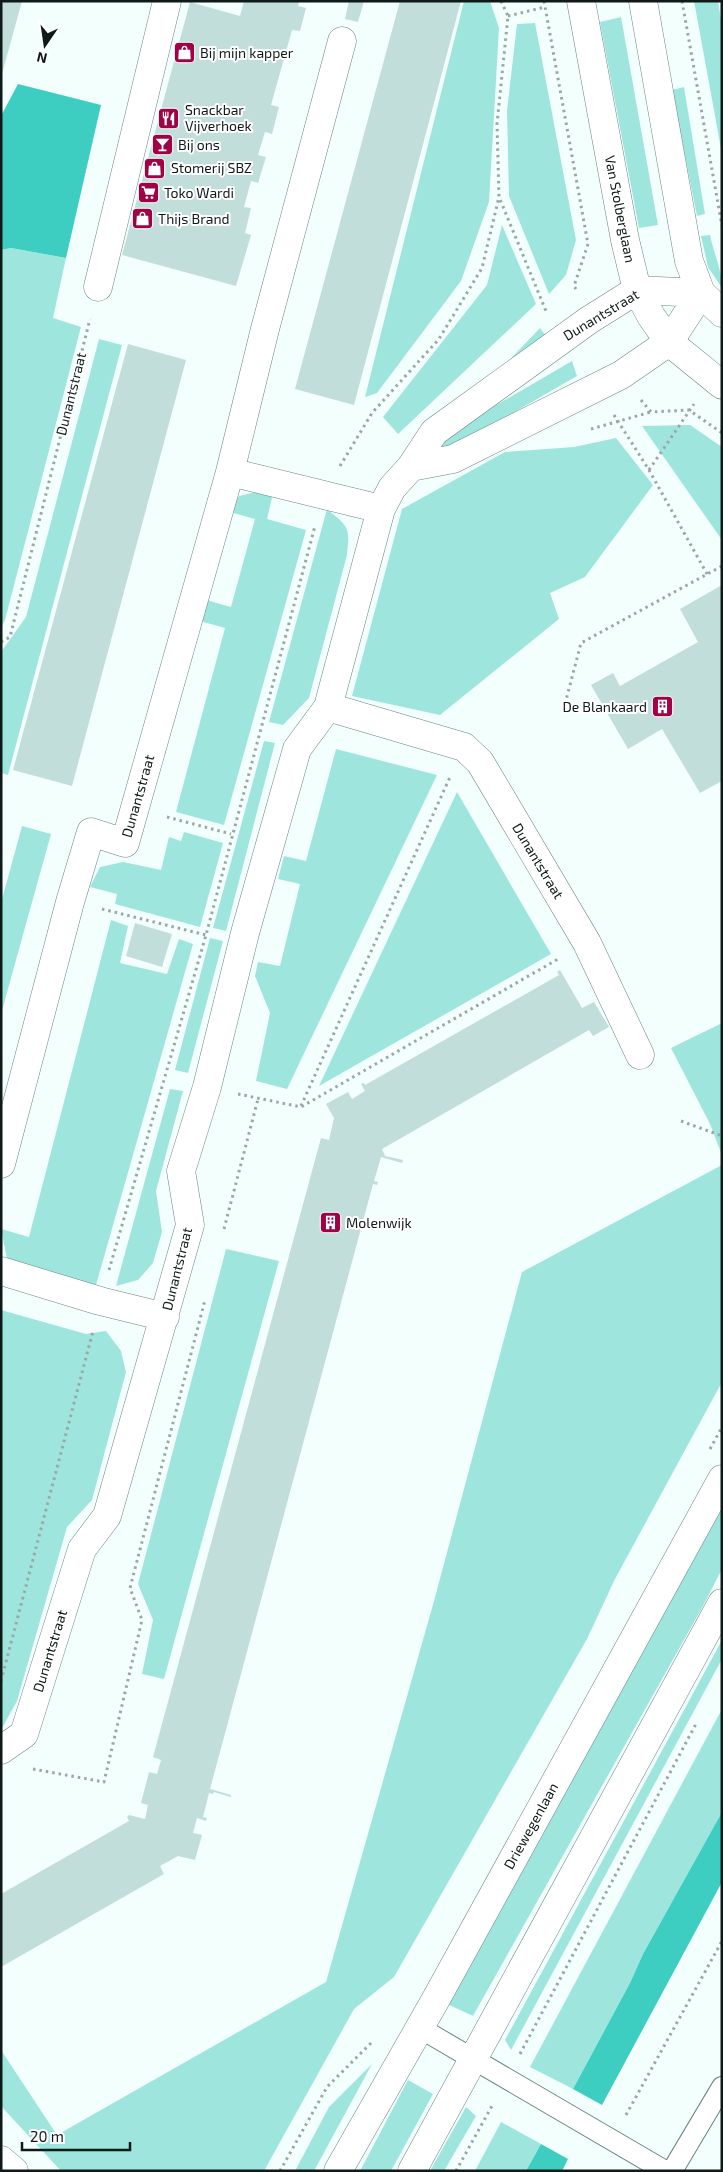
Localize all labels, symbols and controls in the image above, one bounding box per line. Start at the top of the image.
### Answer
north arrow [20,20,70,70]
shop icon: Bij mijn kapper [172,41,196,65]
place label: Bij mijn kapper [200,44,294,61]
text: N [35,49,49,68]
place label: Snackbar Vijverhoek [185,101,252,134]
restaurant icon: Snackbar Vijverhoek [157,106,181,130]
bar icon: Bij ons [150,133,174,157]
place label: Bij ons [178,136,220,153]
street label: Van Stolberglaan [602,154,639,264]
shop icon: Stomerij SBZ [143,156,167,180]
place label: Stomerij SBZ [171,159,252,176]
supermarket icon: Toko Wardi [136,181,160,205]
place label: Toko Wardi [164,184,234,201]
shop icon: Thijs Brand [130,207,154,231]
place label: Thijs Brand [158,210,230,227]
street label: Dunantstraat [560,285,642,344]
street label: Dunantstraat [52,350,89,437]
building icon: De Blankaard [651,695,675,719]
place label: De Blankaard [562,698,647,715]
street label: Dunantstraat [118,753,157,839]
street label: Dunantstraat [509,820,568,902]
building icon: Molenwijk [318,1211,342,1235]
place label: Molenwijk [346,1214,412,1231]
street label: Dunantstraat [158,1225,195,1312]
street label: Dunantstraat [29,1608,70,1694]
street label: Driewegenlaan [500,1780,561,1872]
scale bar [22,2120,130,2152]
text: 20 m [30,2127,64,2145]

